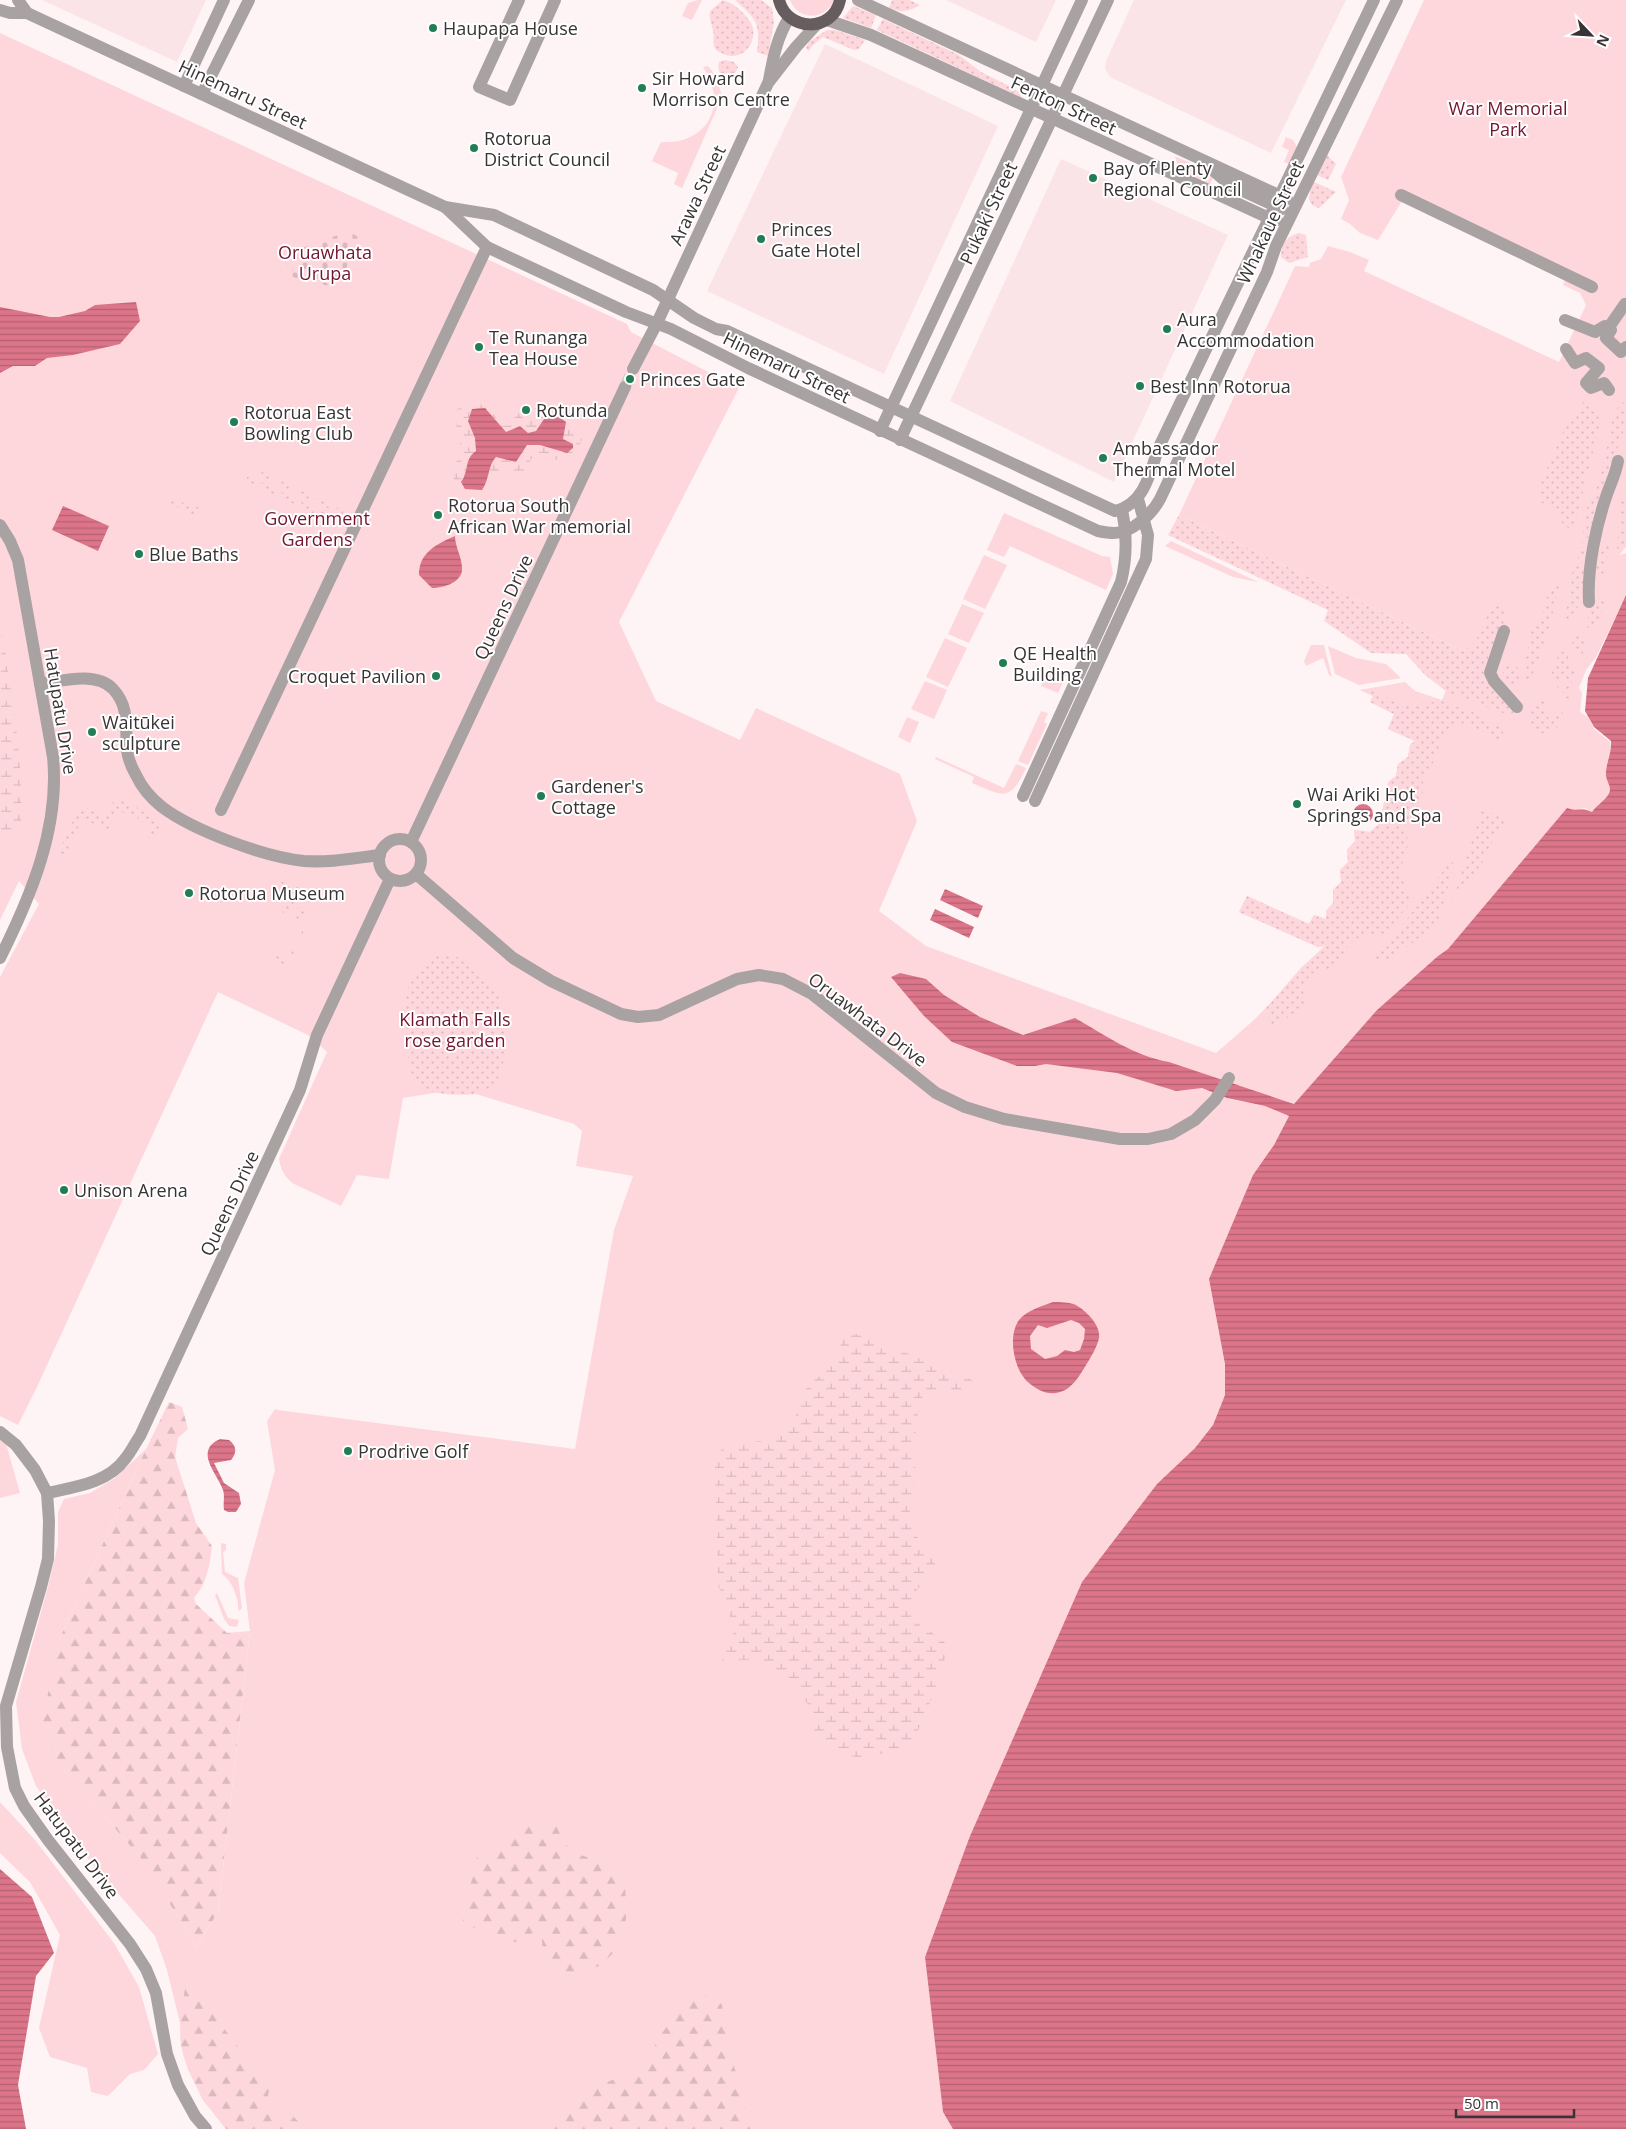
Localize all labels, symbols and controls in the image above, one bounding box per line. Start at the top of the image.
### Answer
north arrow [1566,10,1616,60]
place label: Haupapa House [443,16,578,40]
marker: Haupapa House [427,22,439,34]
text: N [1592,32,1614,50]
street label: Hinemaru Street [175,54,311,134]
place label: Sir Howard Morrison Centre [652,66,790,111]
street label: Fenton Street [1007,70,1121,140]
marker: Sir Howard Morrison Centre [636,82,648,94]
park label: War Memorial Park [1449,96,1567,141]
place label: Rotorua District Council [484,126,610,171]
street label: Arawa Street [663,141,731,249]
marker: Rotorua District Council [468,142,480,154]
place label: Bay of Plenty Regional Council [1103,156,1242,201]
street label: Whakaue Street [1231,157,1309,287]
street label: Pukaki Street [954,158,1022,268]
marker: Bay of Plenty Regional Council [1087,172,1099,184]
place label: Princes Gate Hotel [771,217,860,262]
marker: Princes Gate Hotel [755,233,767,245]
park label: Oruawhata Urupa [278,240,372,285]
place label: Aura Accommodation [1177,307,1314,352]
marker: Aura Accommodation [1161,323,1173,335]
place label: Te Runanga Tea House [489,325,588,370]
street label: Hinemaru Street [719,326,855,408]
marker: Te Runanga Tea House [473,341,485,353]
place label: Princes Gate [640,367,745,391]
marker: Princes Gate [624,373,636,385]
place label: Best Inn Rotorua [1150,374,1291,398]
marker: Best Inn Rotorua [1134,380,1146,392]
place label: Rotunda [536,398,607,422]
place label: Rotorua East Bowling Club [244,400,353,445]
marker: Rotunda [520,404,532,416]
marker: Rotorua East Bowling Club [228,416,240,428]
place label: Ambassador Thermal Motel [1113,436,1235,481]
marker: Ambassador Thermal Motel [1097,452,1109,464]
place label: Rotorua South African War memorial [448,493,631,538]
park label: Government Gardens [264,506,370,551]
marker: Rotorua South African War memorial [432,509,444,521]
place label: Blue Baths [149,542,239,566]
marker: Blue Baths [133,548,145,560]
street label: Queens Drive [468,550,538,664]
place label: QE Health Building [1013,641,1097,686]
street label: Hatupatu Drive [39,646,83,776]
marker: QE Health Building [997,657,1009,669]
place label: Croquet Pavilion [288,664,426,688]
marker: Croquet Pavilion [430,670,442,682]
place label: Waitūkei sculpture [102,710,181,755]
marker: Waitūkei sculpture [86,726,98,738]
place label: Gardener's Cottage [551,774,644,819]
place label: Wai Ariki Hot Springs and Spa [1307,782,1441,827]
marker: Gardener's Cottage [535,790,547,802]
marker: Wai Ariki Hot Springs and Spa [1291,798,1303,810]
place label: Rotorua Museum [199,881,345,905]
marker: Rotorua Museum [183,887,195,899]
street label: Oruawhata Drive [804,967,932,1071]
park label: Klamath Falls rose garden [399,1007,511,1052]
street label: Queens Drive [194,1146,264,1260]
place label: Unison Arena [74,1178,188,1202]
marker: Unison Arena [58,1184,70,1196]
place label: Prodrive Golf [358,1439,469,1463]
marker: Prodrive Golf [342,1445,354,1457]
street label: Hatupatu Drive [29,1787,125,1903]
scale bar [1456,2086,1574,2118]
text: 50 m [1464,2093,1499,2113]

